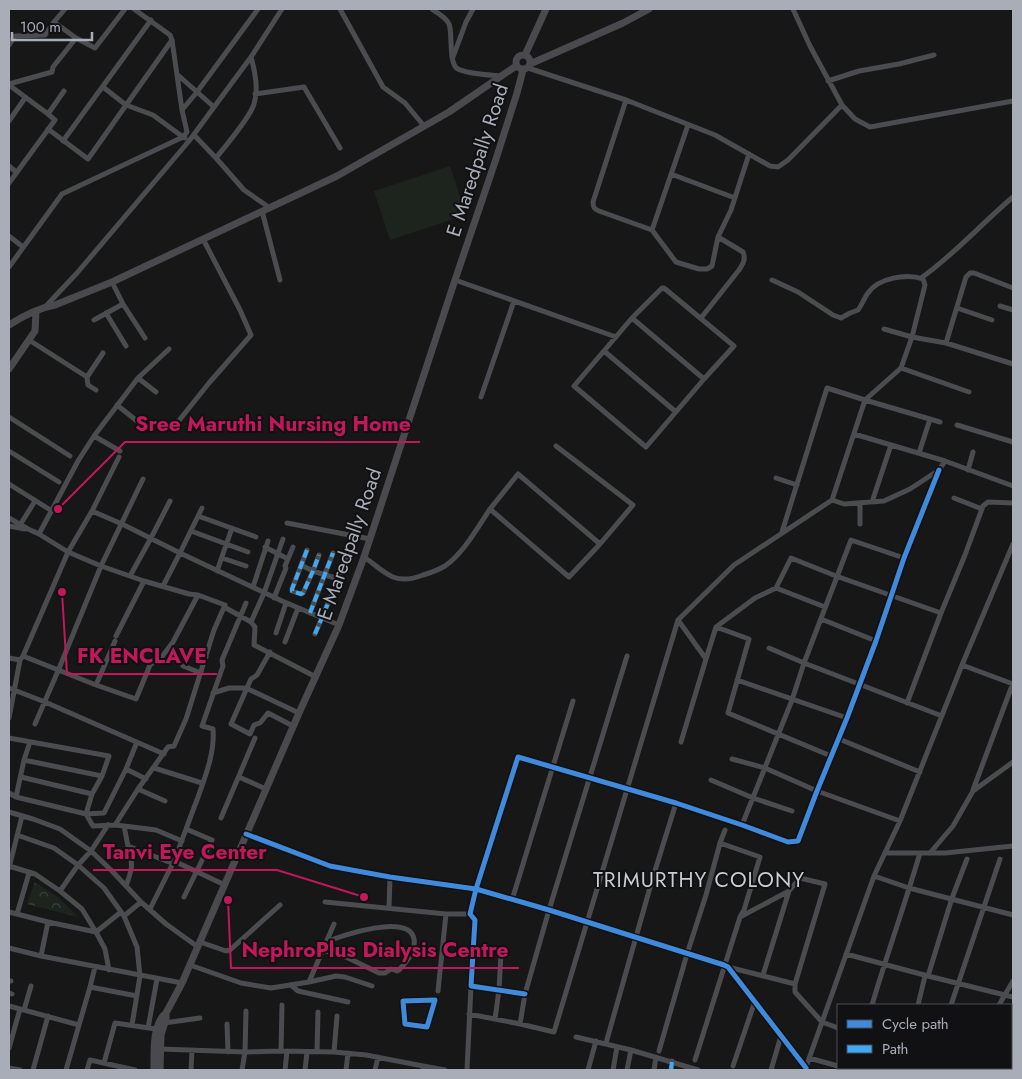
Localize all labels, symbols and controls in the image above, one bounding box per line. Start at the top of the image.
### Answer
scale bar [12,10,92,42]
text: 100 m [20,16,61,38]
street label: E Maredpally Road [439,80,516,240]
callout: Sree Maruthi Nursing Home [125,406,420,442]
text: Sree Maruthi Nursing Home [135,409,411,439]
street label: E Maredpally Road [310,464,389,624]
callout: FK ENCLAVE [67,638,217,674]
text: FK ENCLAVE [77,641,207,671]
callout: Tanvi Eye Center [93,834,277,870]
text: Tanvi Eye Center [103,837,267,867]
district label: TRIMURTHY COLONY [593,865,805,895]
callout: NephroPlus Dialysis Centre [231,932,519,968]
text: NephroPlus Dialysis Centre [241,935,509,965]
legend [837,1004,1012,1069]
text: Cycle path [882,1013,949,1035]
text: Path [882,1038,908,1060]

